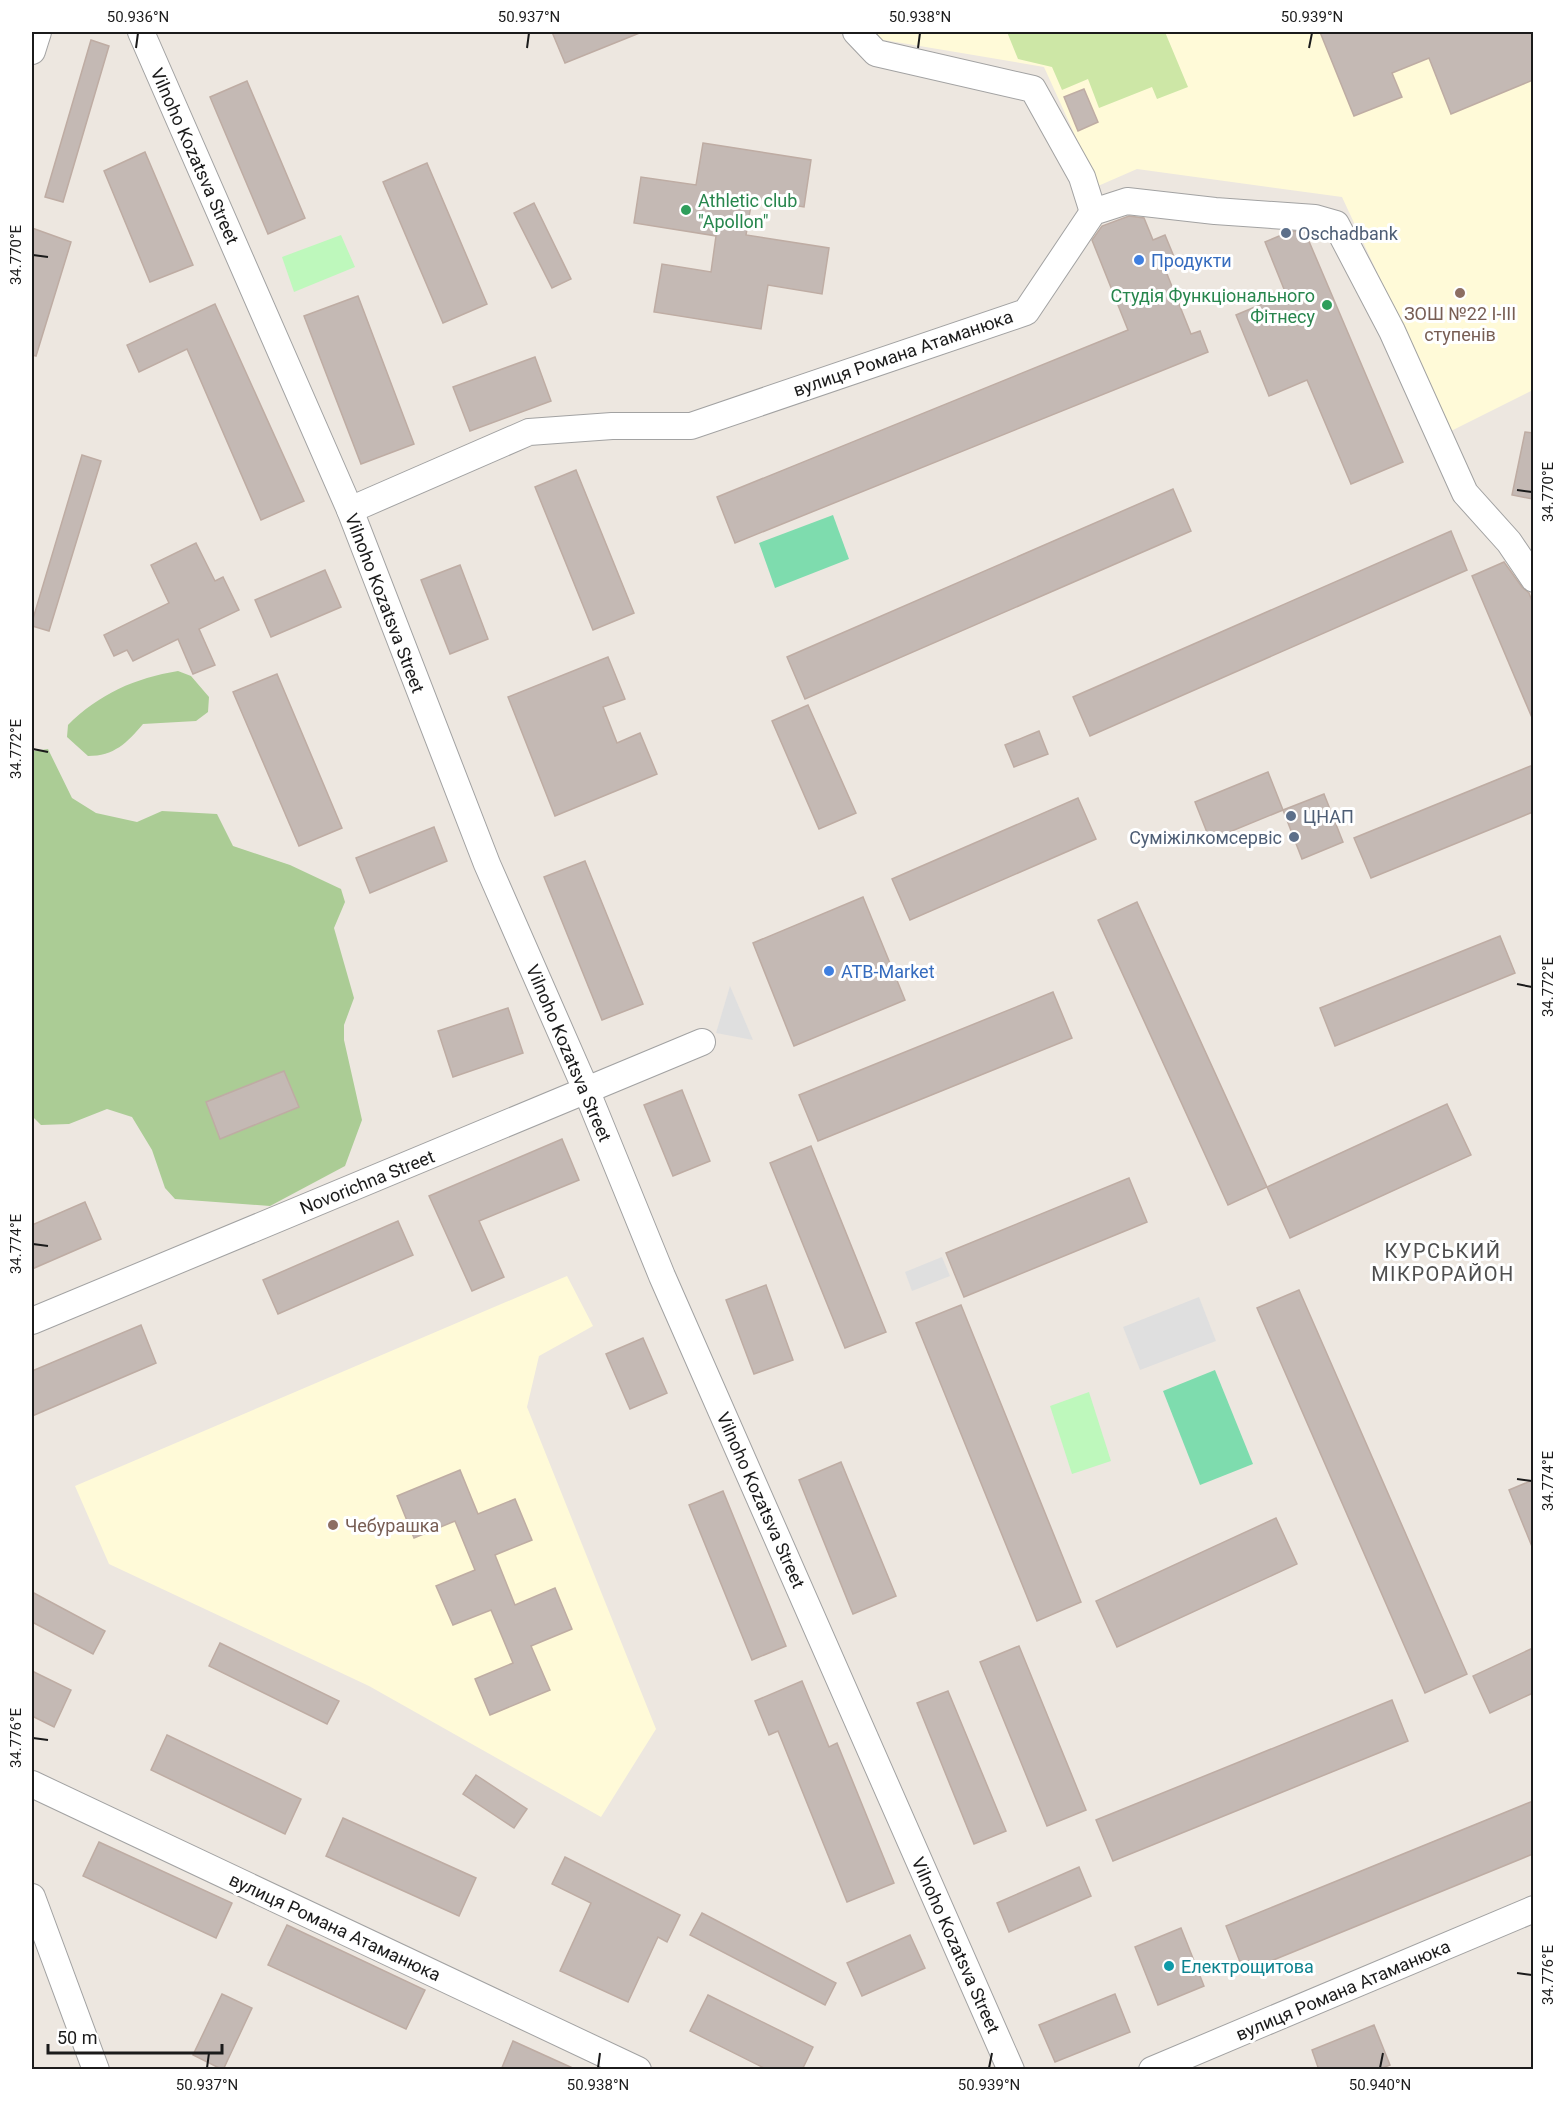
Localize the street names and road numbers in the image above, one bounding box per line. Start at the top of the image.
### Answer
street label: Vilnoho Kozatsva Street [147,65,243,247]
street label: вулиця Романа Атаманюка [790,305,1016,401]
street label: Vilnoho Kozatsva Street [341,510,429,696]
street label: Vilnoho Kozatsva Street [522,961,616,1145]
street label: Novorichna Street [297,1145,437,1219]
street label: Vilnoho Kozatsva Street [713,1409,809,1591]
street label: Vilnoho Kozatsva Street [908,1854,1004,2036]
street label: вулиця Романа Атаманюка [226,1869,444,1985]
street label: вулиця Романа Атаманюка [1233,1935,1453,2045]

